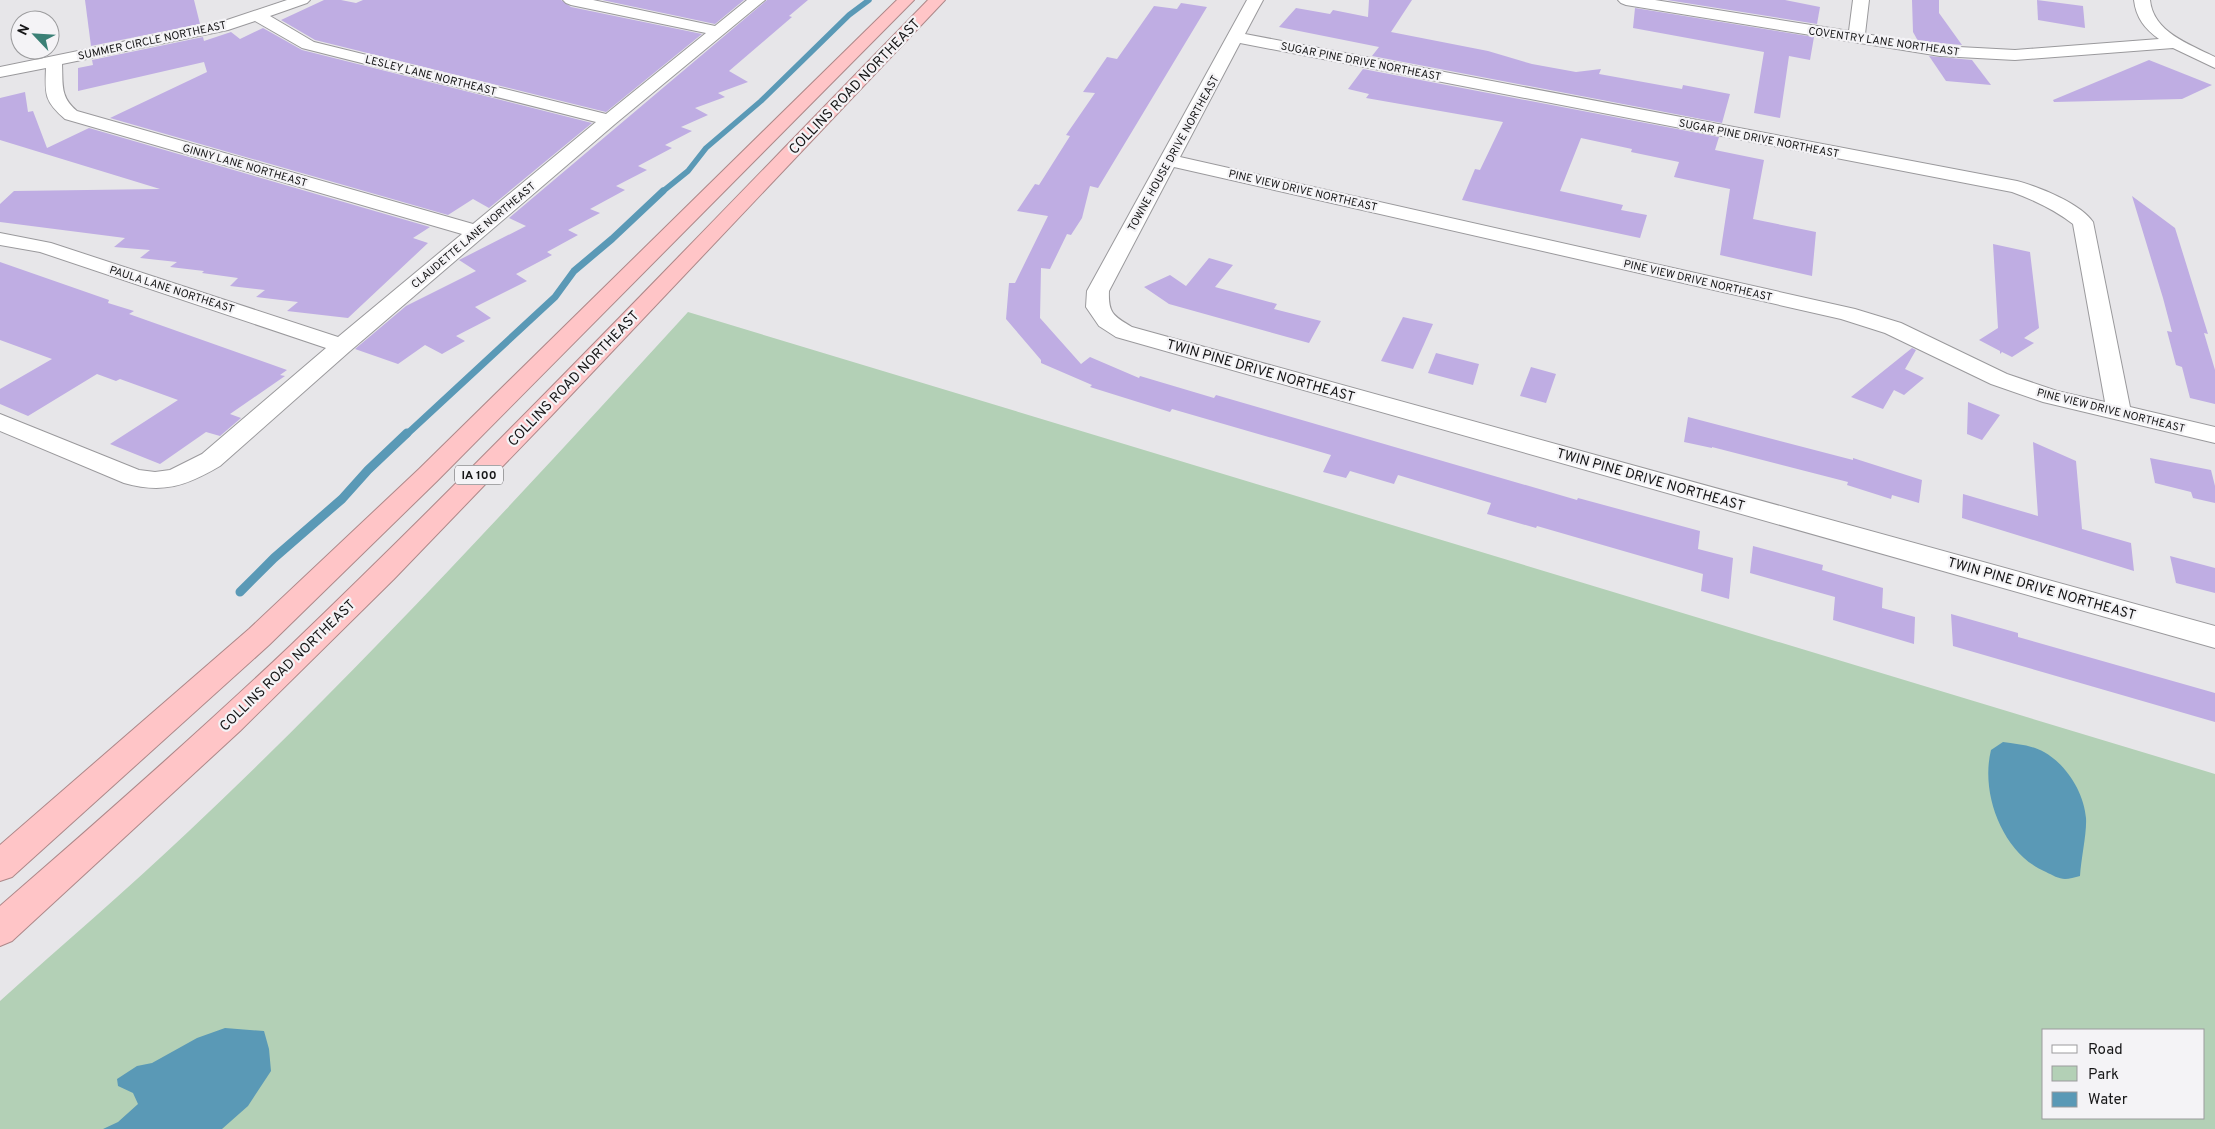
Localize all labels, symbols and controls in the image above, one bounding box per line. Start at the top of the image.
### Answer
north arrow [10,10,60,60]
street label: COLLINS ROAD NORTHEAST [786,16,924,158]
street label: SUMMER CIRCLE NORTHEAST [77,18,228,64]
text: N [15,22,34,38]
street label: COVENTRY LANE NORTHEAST [1807,24,1960,60]
street label: SUGAR PINE DRIVE NORTHEAST [1279,40,1442,84]
street label: LESLEY LANE NORTHEAST [364,53,498,99]
street label: TOWNE HOUSE DRIVE NORTHEAST [1125,73,1223,234]
street label: SUGAR PINE DRIVE NORTHEAST [1677,117,1840,161]
street label: GINNY LANE NORTHEAST [181,141,309,190]
street label: PINE VIEW DRIVE NORTHEAST [1227,167,1379,215]
street label: CLAUDETTE LANE NORTHEAST [409,180,539,292]
street label: PINE VIEW DRIVE NORTHEAST [1622,257,1774,305]
street label: PAULA LANE NORTHEAST [108,263,236,317]
street label: COLLINS ROAD NORTHEAST [505,308,643,450]
street label: TWIN PINE DRIVE NORTHEAST [1164,336,1357,407]
street label: PINE VIEW DRIVE NORTHEAST [2035,386,2186,436]
street label: TWIN PINE DRIVE NORTHEAST [1554,445,1747,516]
road number: IA 100 [455,466,503,484]
street label: TWIN PINE DRIVE NORTHEAST [1945,554,2138,625]
street label: COLLINS ROAD NORTHEAST [217,597,359,735]
legend [2042,1029,2205,1119]
text: Road [2088,1041,2123,1060]
text: Park [2088,1066,2119,1085]
text: Water [2088,1091,2128,1110]

